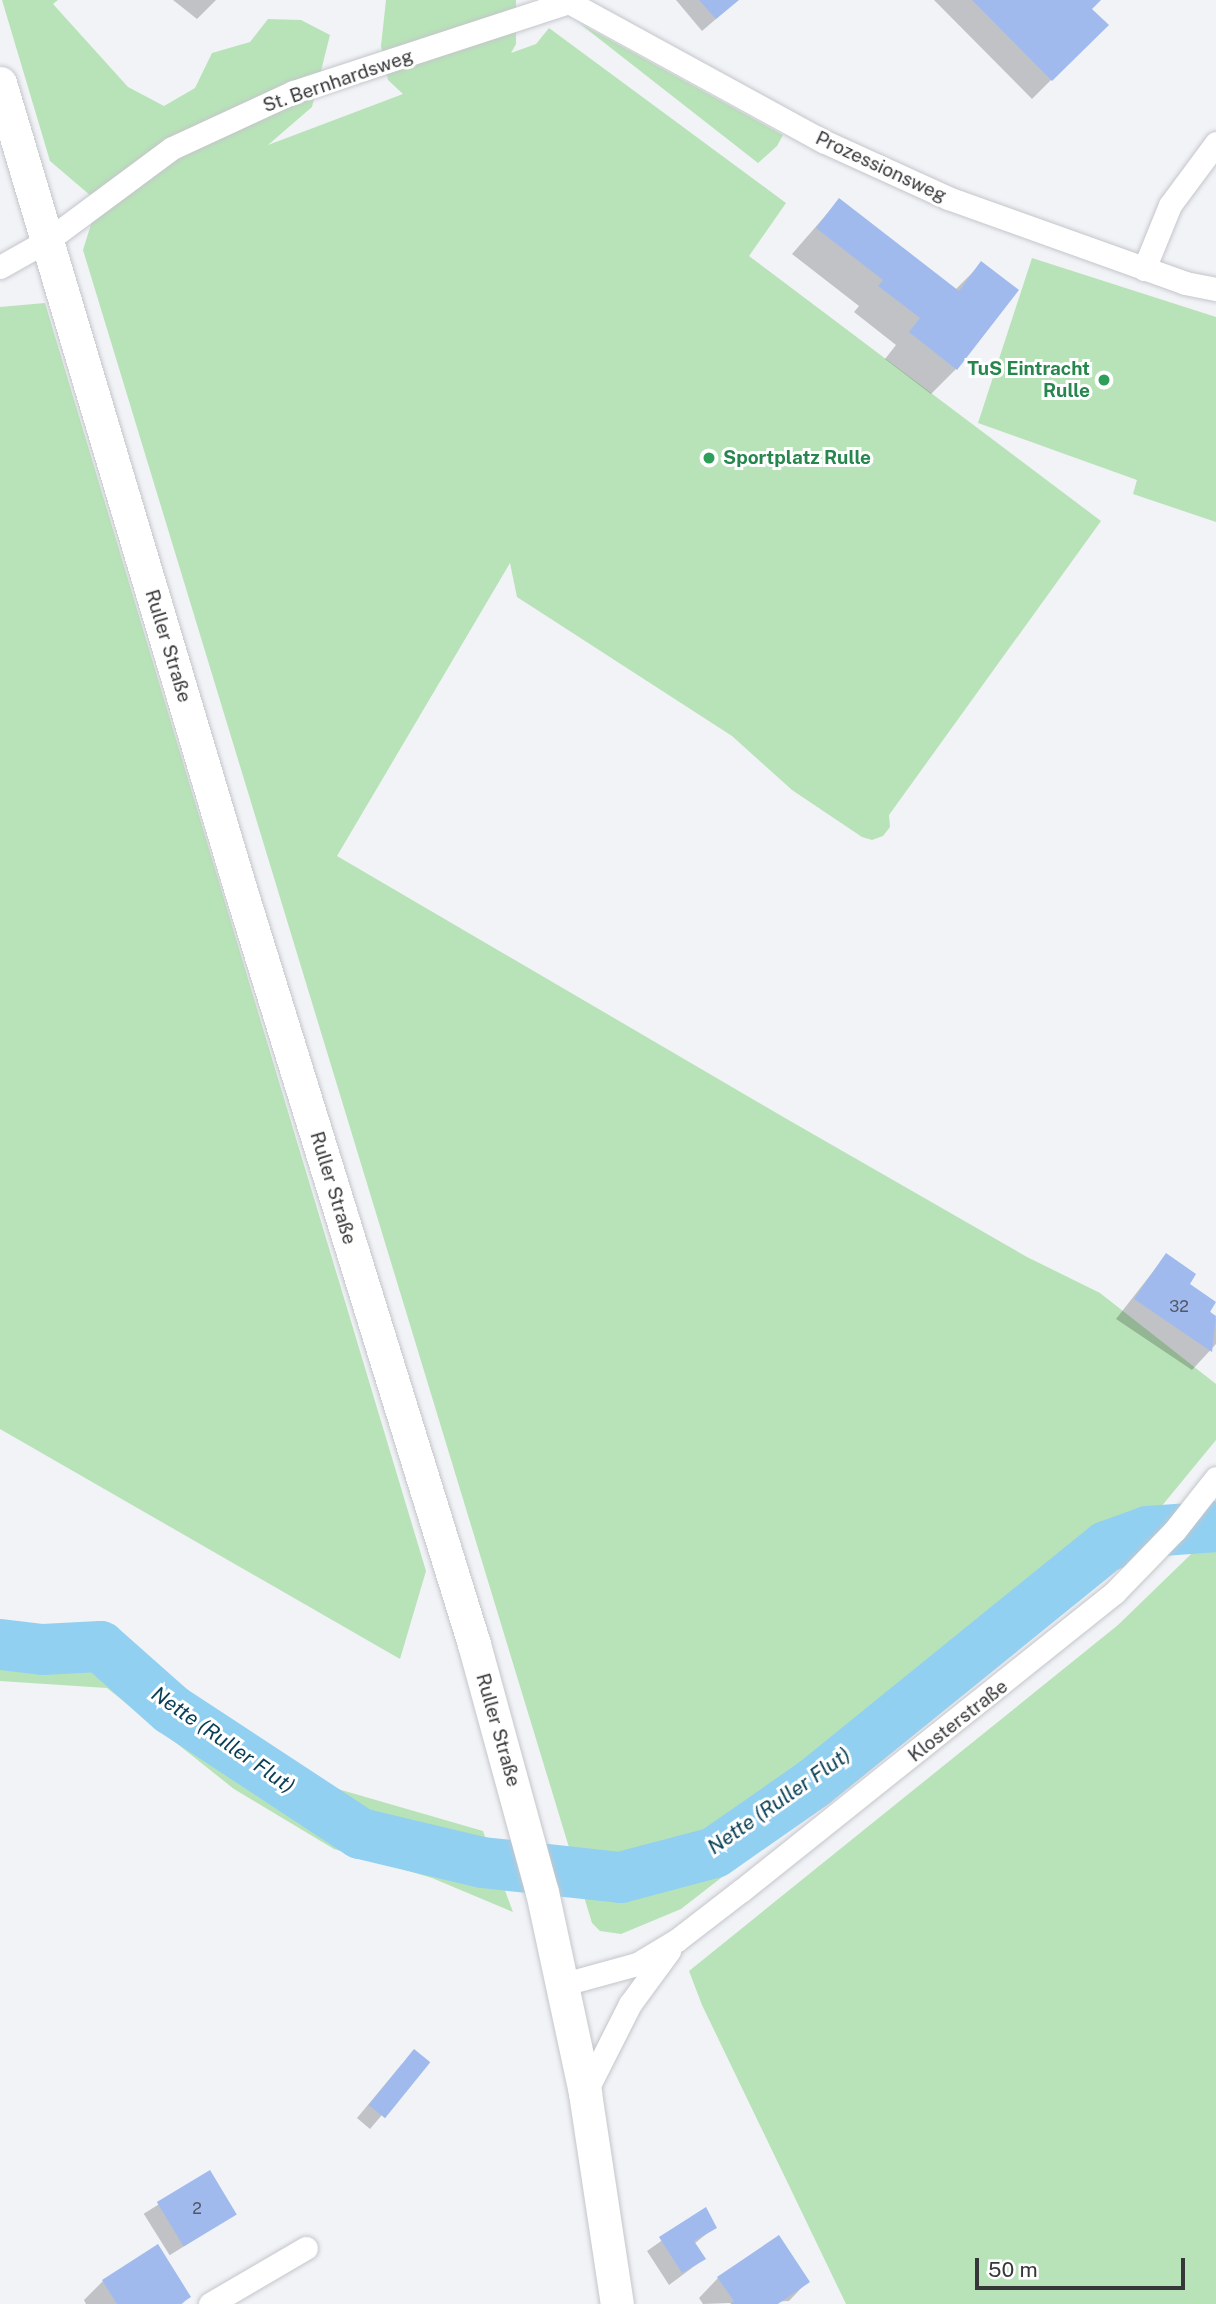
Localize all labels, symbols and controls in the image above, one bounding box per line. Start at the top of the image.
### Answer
street label: St. Bernhardsweg [260,45,416,117]
street label: Prozessionsweg [812,127,950,207]
place label: TuS Eintracht Rulle [967,358,1090,402]
marker: TuS Eintracht Rulle [1096,372,1112,388]
place label: Sportplatz Rulle [723,447,871,469]
marker: Sportplatz Rulle [701,450,717,466]
street label: Ruller Straße [140,587,196,705]
street label: Ruller Straße [305,1129,361,1247]
house number: 32 [1169,1297,1189,1317]
street label: Ruller Straße [471,1671,525,1789]
street label: Klosterstraße [904,1675,1012,1767]
water label: Nette (Ruller Flut) [147,1681,299,1799]
water label: Nette (Ruller Flut) [703,1742,855,1860]
house number: 2 [192,2199,202,2219]
scale bar [978,2244,1188,2288]
text: 50 m [988,2257,1038,2282]

